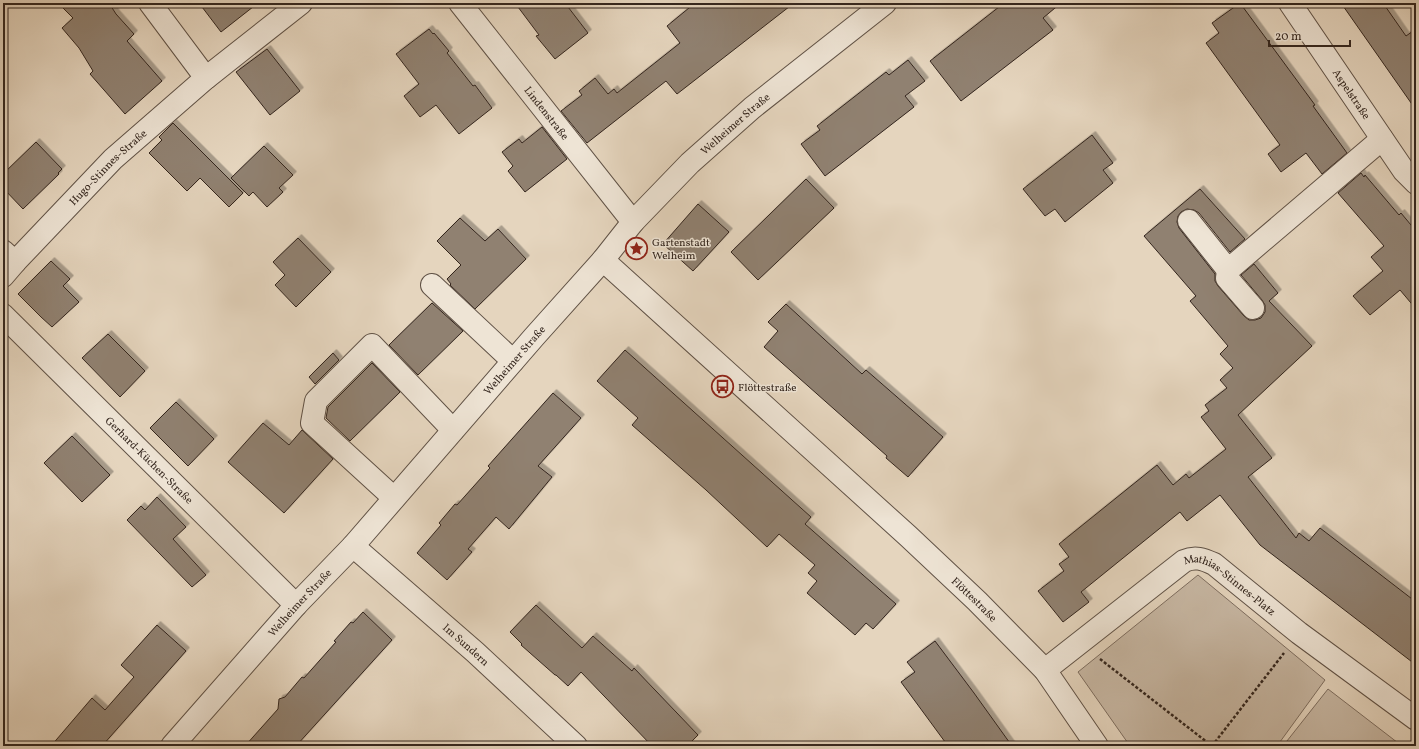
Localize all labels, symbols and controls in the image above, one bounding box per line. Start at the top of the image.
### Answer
scale bar [1269,22,1350,48]
text: 20 m [1275,29,1302,45]
street label: Aspelstraße [1328,67,1373,123]
street label: Lindenstraße [520,84,572,144]
street label: Welheimer Straße [698,90,774,159]
street label: Hugo-Stinnes-Straße [66,127,151,210]
place icon: Gartenstadt Welheim [623,235,649,261]
place label: Gartenstadt Welheim [652,236,710,264]
street label: Welheimer Straße [481,323,550,399]
bus stop icon: Flöttestraße [710,374,736,400]
place label: Flöttestraße [738,381,796,396]
street label: Gerhard-Küchen-Straße [101,414,196,508]
street label: Mathias-Stinnes-Platz [1182,552,1278,620]
street label: Welheimer Straße [265,566,336,641]
street label: Flöttestraße [947,574,1000,626]
street label: Im Sundern [439,621,492,671]

